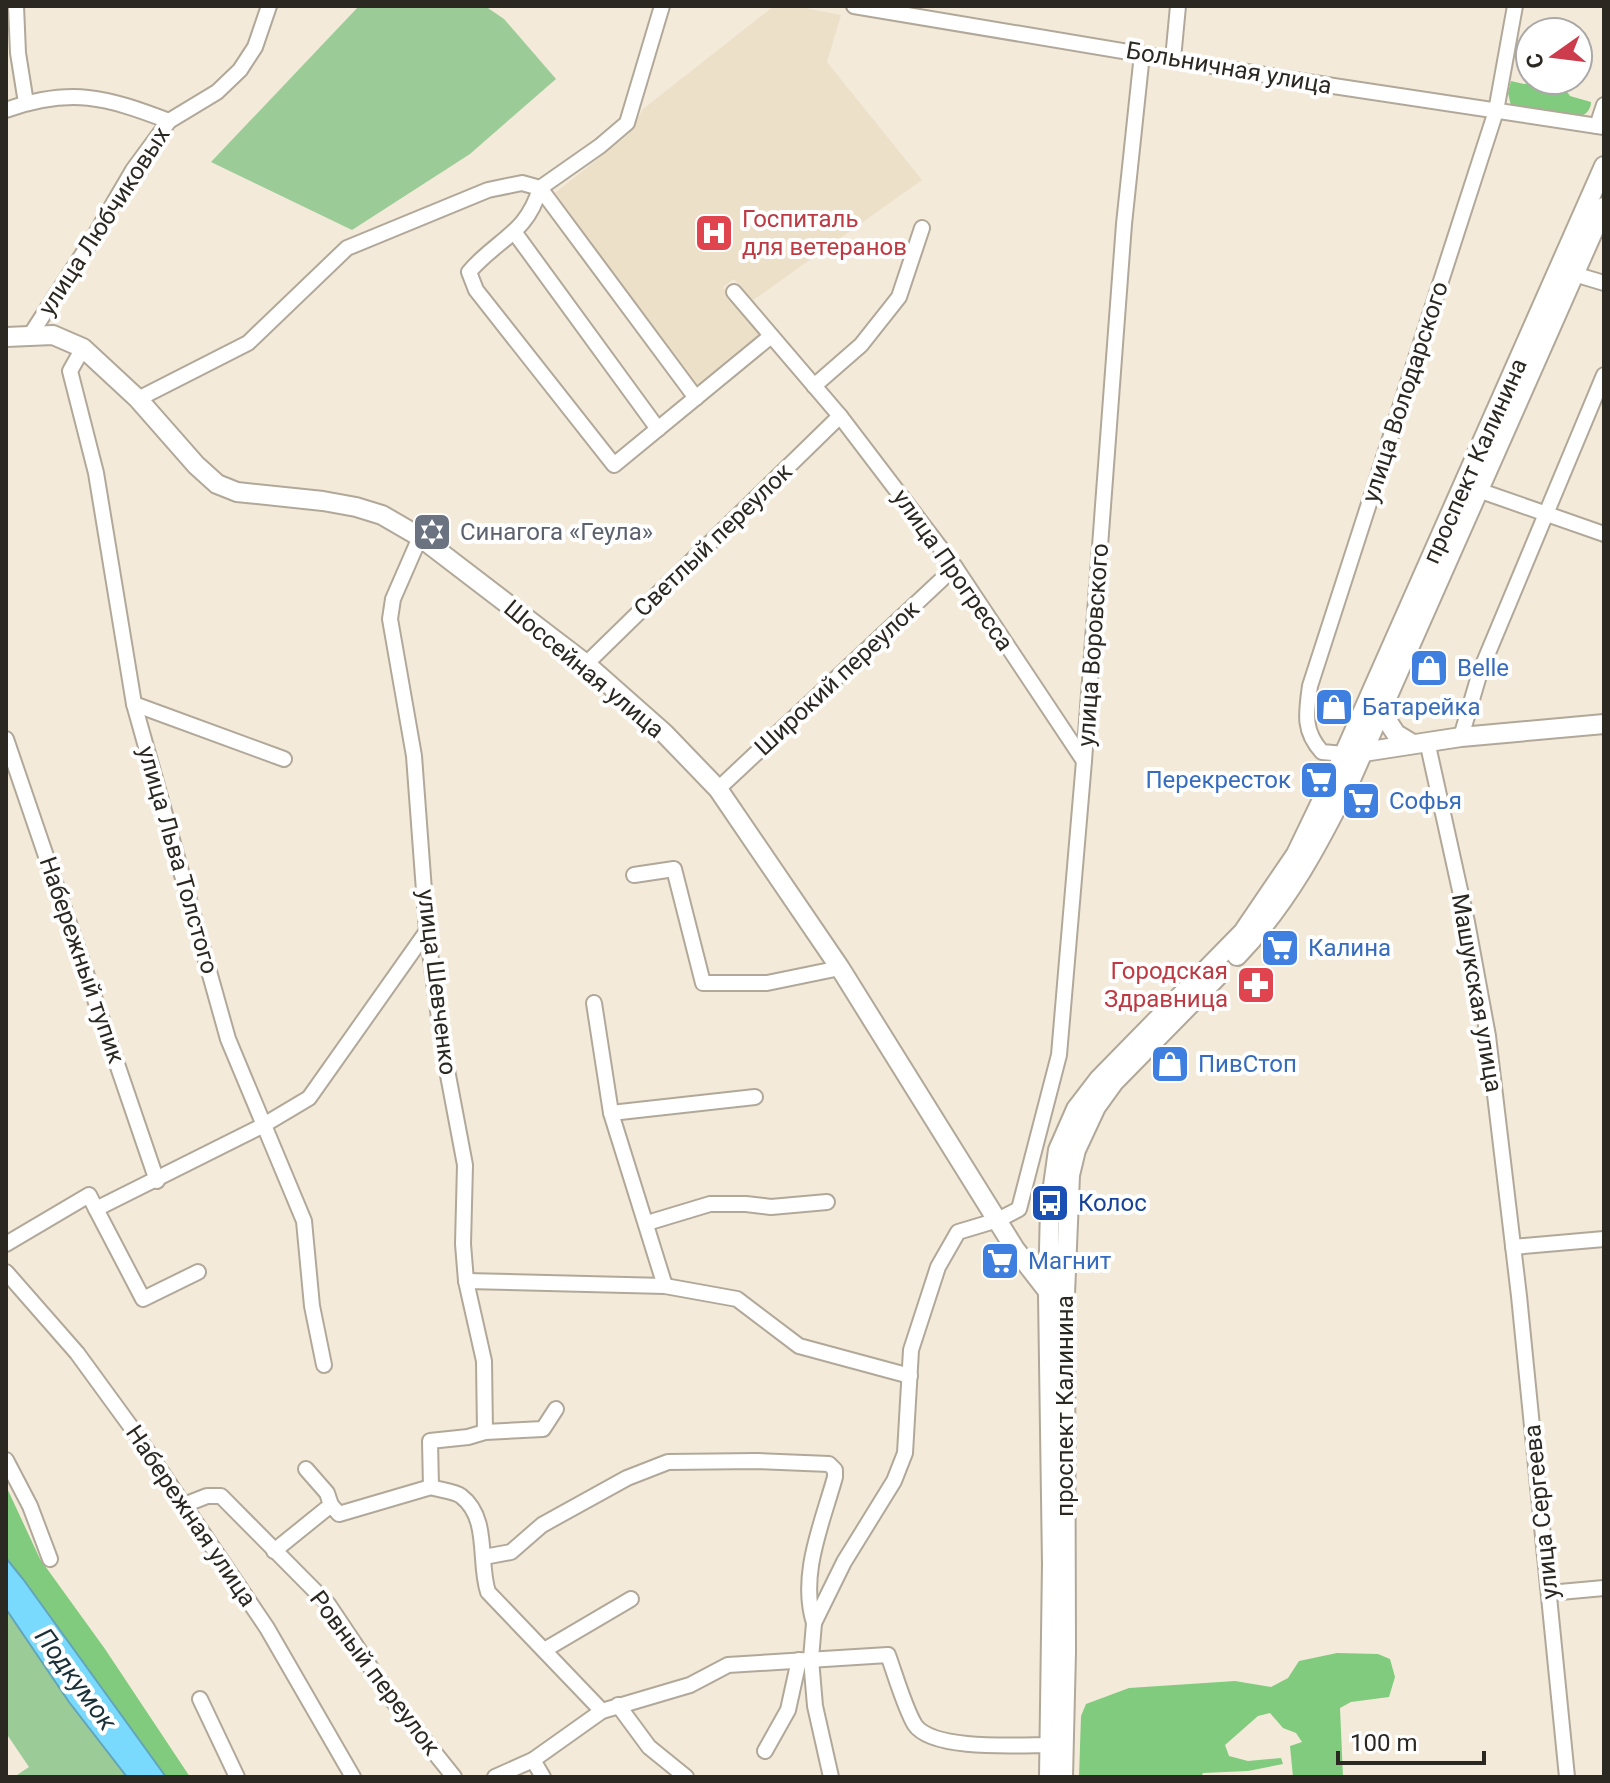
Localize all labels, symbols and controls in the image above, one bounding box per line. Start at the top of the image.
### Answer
north arrow [1514,16,1594,96]
street label: Больничная улица [1124,36,1334,100]
text: С [1521,51,1549,71]
street label: улица Любчиковых [33,121,176,321]
place label: Госпиталь для ветеранов [742,205,907,261]
hospital icon: Госпиталь для ветеранов [693,212,735,254]
street label: улица Володарского [1356,278,1454,506]
street label: проспект Калинина [1417,354,1533,568]
street label: Светлый переулок [628,457,798,623]
street label: улица Прогресса [887,484,1019,656]
synagogue icon: Синагога «Геула» [411,511,453,553]
place label: Синагога «Геула» [460,518,653,546]
street label: улица Воровского [1072,542,1114,748]
street label: Шоссейная улица [498,594,670,744]
street label: Широкий переулок [749,595,925,761]
shop icon: Belle [1408,647,1450,689]
place label: Belle [1457,654,1509,682]
shop icon: Батарейка [1313,686,1355,728]
place label: Батарейка [1362,693,1481,721]
street label: улица Льва Толстого [132,743,224,977]
supermarket icon: Перекресток [1298,759,1340,801]
place label: Перекресток [1146,766,1291,794]
supermarket icon: Софья [1340,780,1382,822]
place label: Софья [1389,787,1462,815]
street label: Набережный тупик [33,853,131,1067]
street label: улица Шевченко [412,888,462,1076]
street label: Машукская улица [1446,892,1508,1094]
supermarket icon: Калина [1259,927,1301,969]
place label: Калина [1308,934,1391,962]
place label: Городская Здравница [1104,957,1228,1013]
pharmacy icon: Городская Здравница [1235,964,1277,1006]
shop icon: ПивСтоп [1149,1043,1191,1085]
place label: ПивСтоп [1198,1050,1297,1078]
bus stop icon: Колос [1029,1182,1071,1224]
place label: Колос [1078,1189,1147,1217]
supermarket icon: Магнит [979,1240,1021,1282]
place label: Магнит [1028,1247,1112,1275]
street label: проспект Калинина [1051,1295,1079,1517]
street label: Набережная улица [120,1420,262,1612]
street label: улица Сергеева [1518,1423,1564,1601]
street label: Ровный переулок [304,1585,446,1761]
water label: Подкумок [29,1622,124,1737]
scale bar [1338,1715,1484,1765]
text: 100 m [1350,1729,1417,1757]

